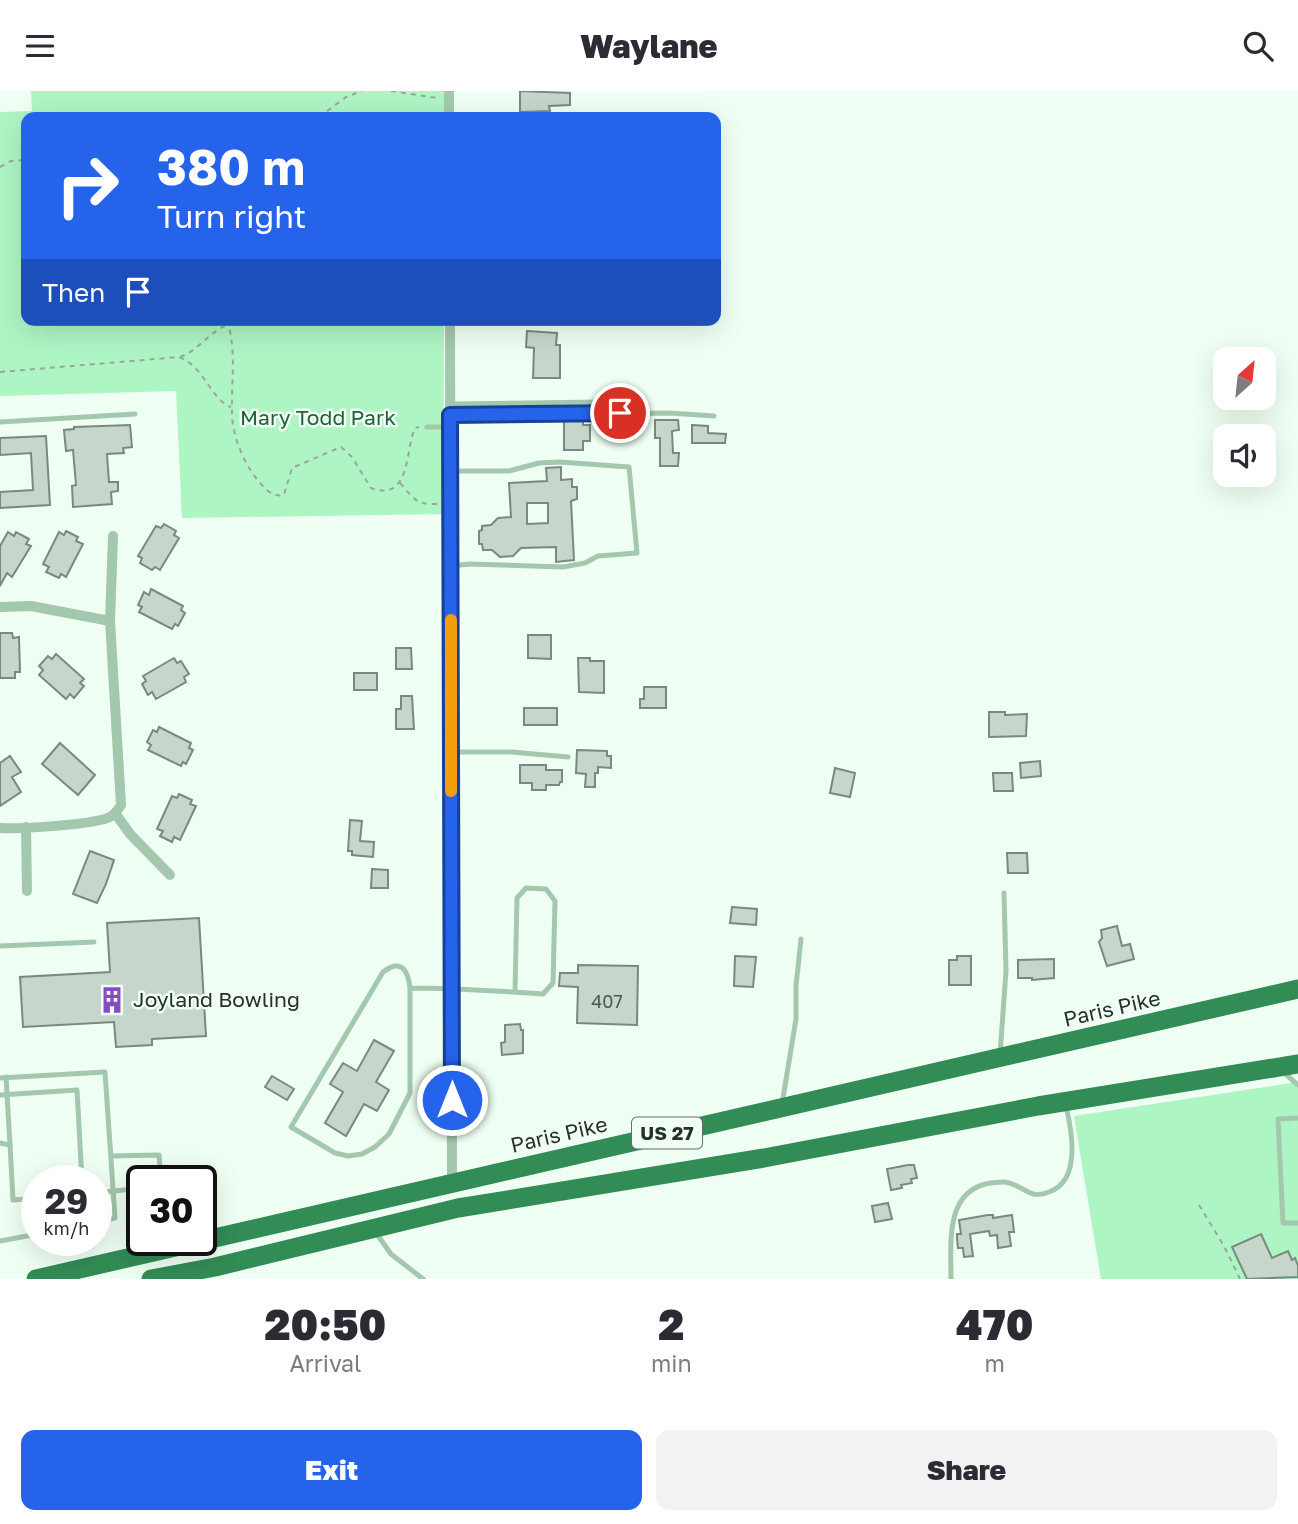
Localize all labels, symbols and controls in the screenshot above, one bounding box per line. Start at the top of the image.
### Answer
icon: menu [21,27,59,65]
text: Waylane [580,27,718,65]
icon: search [1239,27,1277,65]
text: 380 m [157,137,305,196]
icon: right [42,140,133,231]
text: Turn right [157,197,306,235]
icon: arrive [119,273,157,311]
text: Then [42,277,105,308]
north arrow [1213,347,1276,409]
map controls [1213,347,1276,487]
pin [590,383,650,443]
icon: arrive [601,394,639,432]
park label: Mary Todd Park [240,404,396,430]
button: sound [1213,424,1276,487]
street label: Paris Pike [1061,984,1163,1032]
building icon: Joyland Bowling [97,985,127,1015]
place label: Joyland Bowling [133,986,300,1012]
house number: 407 [591,990,623,1012]
position arrow [415,1063,489,1137]
street label: Paris Pike [508,1110,610,1158]
road number: US 27 [632,1117,702,1149]
speed limit sign: 30 [126,1165,217,1256]
text: 29 [45,1180,88,1222]
text: km/h [44,1217,89,1239]
text: 20:50 [265,1299,386,1349]
text: 2 [658,1299,684,1349]
text: 470 [956,1299,1033,1349]
text: Arrival [289,1349,361,1377]
text: min [651,1349,692,1377]
text: m [985,1349,1005,1377]
button: Exit [21,1430,642,1510]
button: Share [656,1430,1277,1510]

